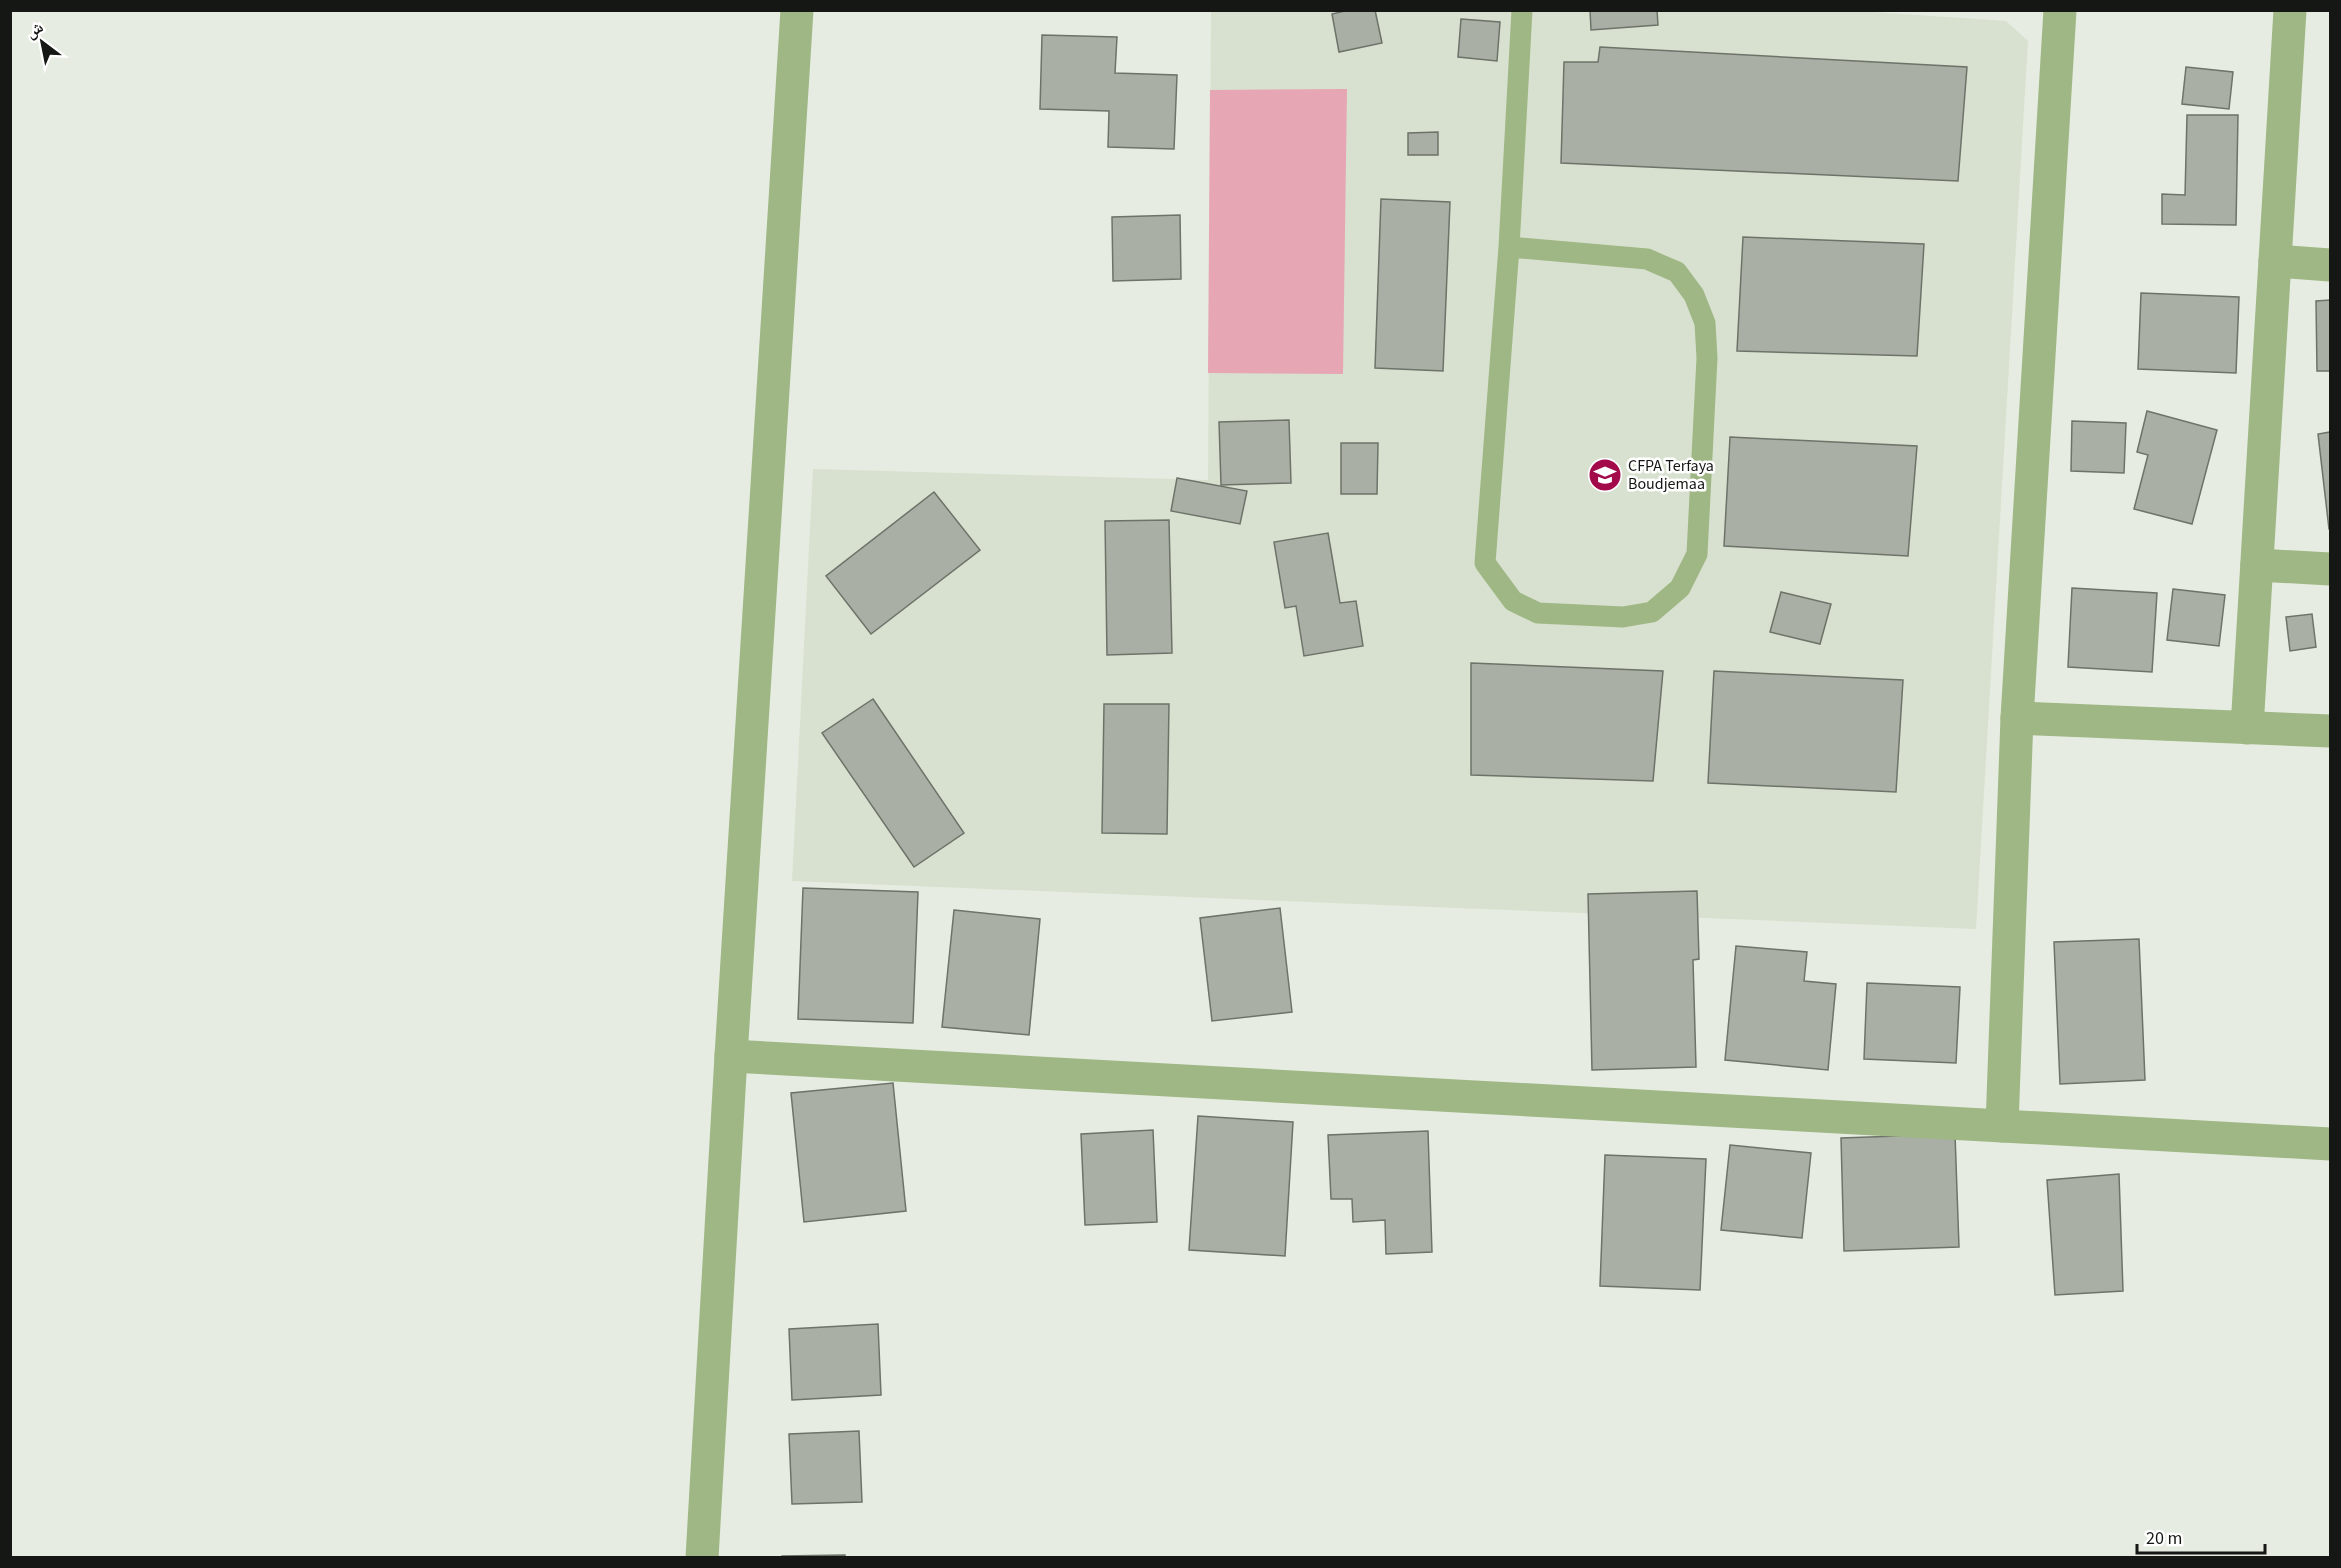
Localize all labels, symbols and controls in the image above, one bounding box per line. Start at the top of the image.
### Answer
north arrow [12,12,72,72]
text: ش [22,16,48,44]
place label: CFPA Terfaya Boudjemaa [1628,455,1714,495]
school or university icon: CFPA Terfaya Boudjemaa [1587,457,1623,493]
scale bar [2137,1517,2264,1555]
text: 20 m [2146,1526,2182,1551]

